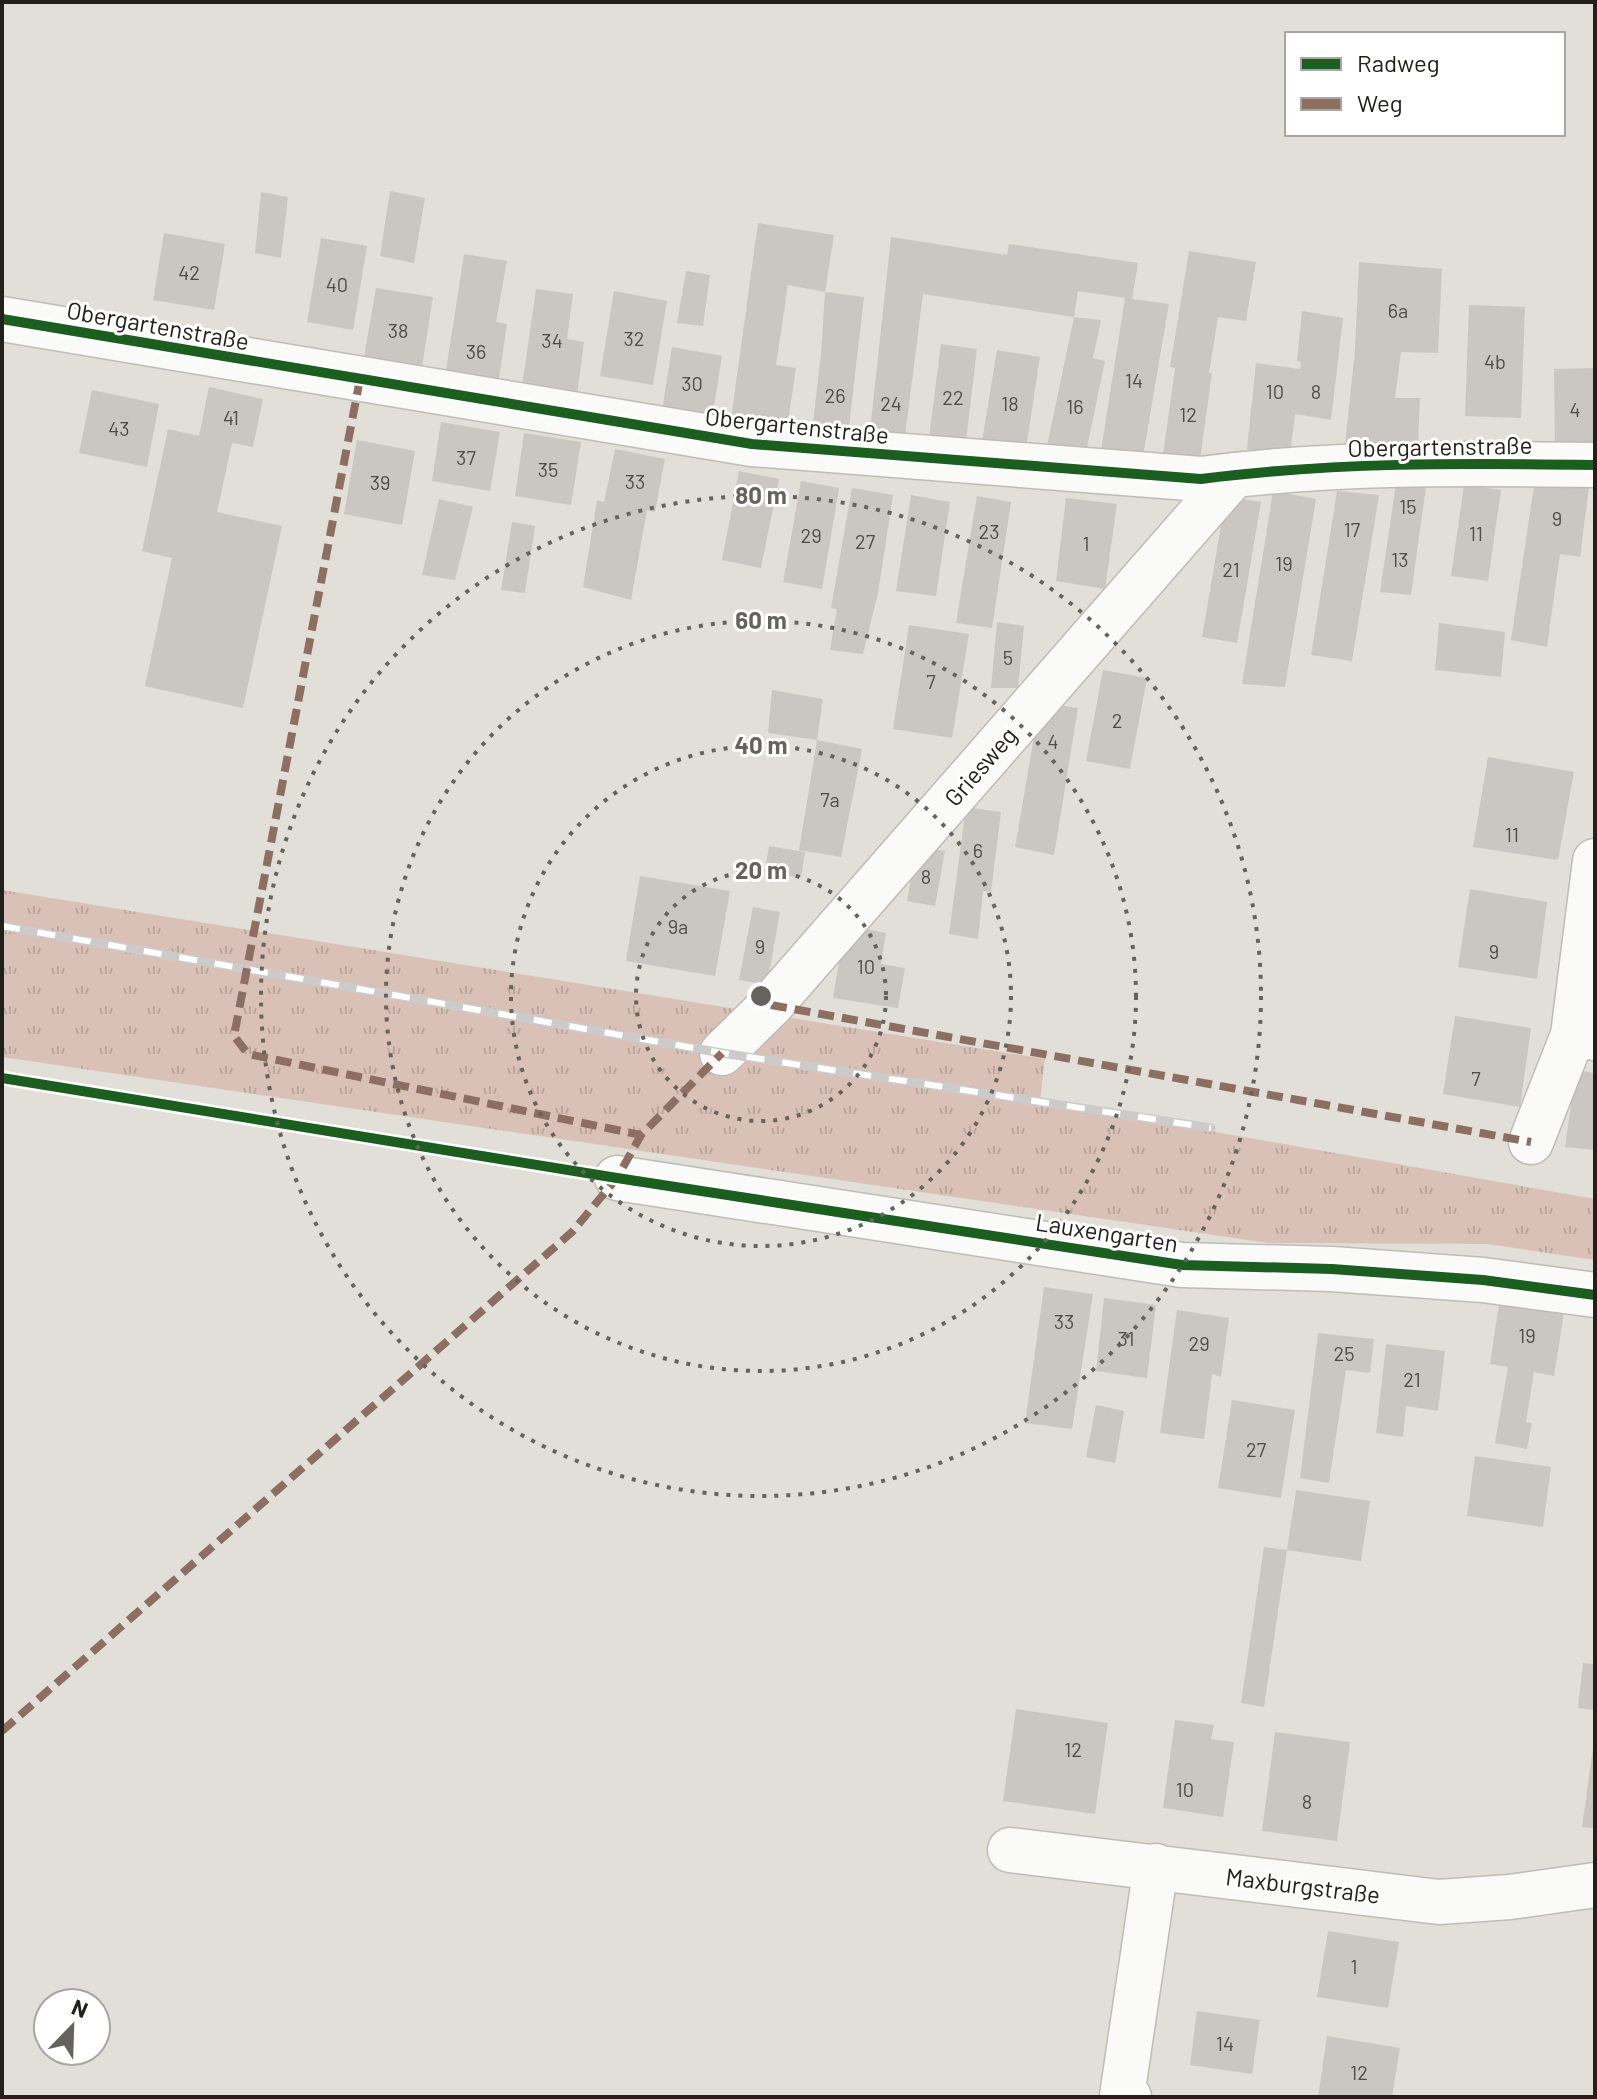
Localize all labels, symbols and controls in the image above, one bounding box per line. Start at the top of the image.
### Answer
legend [1285,32,1565,136]
text: Radweg [1357,48,1440,77]
text: Weg [1357,88,1403,117]
house number: 42 [178,260,200,284]
house number: 40 [326,272,348,296]
street label: Obergartenstraße [65,295,251,355]
house number: 6a [1388,298,1408,322]
house number: 38 [388,318,408,342]
house number: 32 [623,326,645,350]
house number: 34 [541,328,563,352]
house number: 36 [466,339,486,363]
house number: 4b [1484,349,1506,373]
house number: 14 [1125,368,1143,392]
house number: 30 [681,371,703,395]
house number: 10 [1266,379,1284,403]
house number: 8 [1311,379,1321,403]
house number: 26 [824,383,846,407]
house number: 22 [942,385,964,409]
house number: 24 [880,391,902,415]
house number: 18 [1001,391,1019,415]
house number: 16 [1066,394,1084,418]
house number: 4 [1569,397,1581,421]
street label: Obergartenstraße [704,401,890,449]
house number: 12 [1179,402,1197,426]
house number: 41 [223,405,239,429]
house number: 43 [108,416,130,440]
street label: Obergartenstraße [1347,430,1533,462]
house number: 37 [456,445,476,469]
house number: 35 [538,457,558,481]
house number: 33 [625,469,645,493]
house number: 39 [370,470,390,494]
text: 80 m [735,480,787,509]
house number: 15 [1399,494,1417,518]
house number: 9 [1552,506,1562,530]
house number: 17 [1344,517,1361,541]
house number: 23 [979,519,999,543]
house number: 11 [1469,521,1483,545]
house number: 29 [800,523,822,547]
house number: 27 [855,529,876,553]
house number: 1 [1083,531,1090,555]
house number: 13 [1391,547,1409,571]
house number: 19 [1275,551,1293,575]
house number: 21 [1222,557,1240,581]
text: 60 m [735,605,787,634]
house number: 5 [1003,645,1013,669]
house number: 7 [926,669,936,693]
house number: 2 [1112,708,1122,732]
street label: Griesweg [938,720,1022,812]
house number: 4 [1047,729,1059,753]
text: 40 m [734,730,788,759]
house number: 7a [820,787,840,811]
house number: 11 [1505,822,1519,846]
house number: 6 [973,838,983,862]
text: 20 m [735,855,787,884]
house number: 8 [921,864,931,888]
house number: 9a [668,914,688,938]
house number: 9 [755,934,765,958]
house number: 9 [1489,939,1499,963]
house number: 10 [857,954,875,978]
centre of rings [747,982,775,1010]
house number: 7 [1471,1066,1481,1090]
street label: Lauxengarten [1034,1206,1180,1258]
house number: 33 [1054,1309,1074,1333]
house number: 19 [1518,1323,1536,1347]
house number: 31 [1117,1326,1135,1350]
house number: 29 [1188,1331,1210,1355]
house number: 25 [1334,1341,1355,1365]
house number: 21 [1403,1367,1421,1391]
house number: 27 [1246,1437,1267,1461]
house number: 12 [1064,1737,1082,1761]
house number: 10 [1176,1777,1194,1801]
house number: 8 [1302,1789,1312,1813]
street label: Maxburgstraße [1224,1861,1382,1909]
house number: 1 [1351,1954,1358,1978]
north arrow [32,1987,112,2067]
text: N [68,1993,92,2022]
house number: 14 [1216,2031,1234,2055]
house number: 12 [1350,2060,1368,2084]

